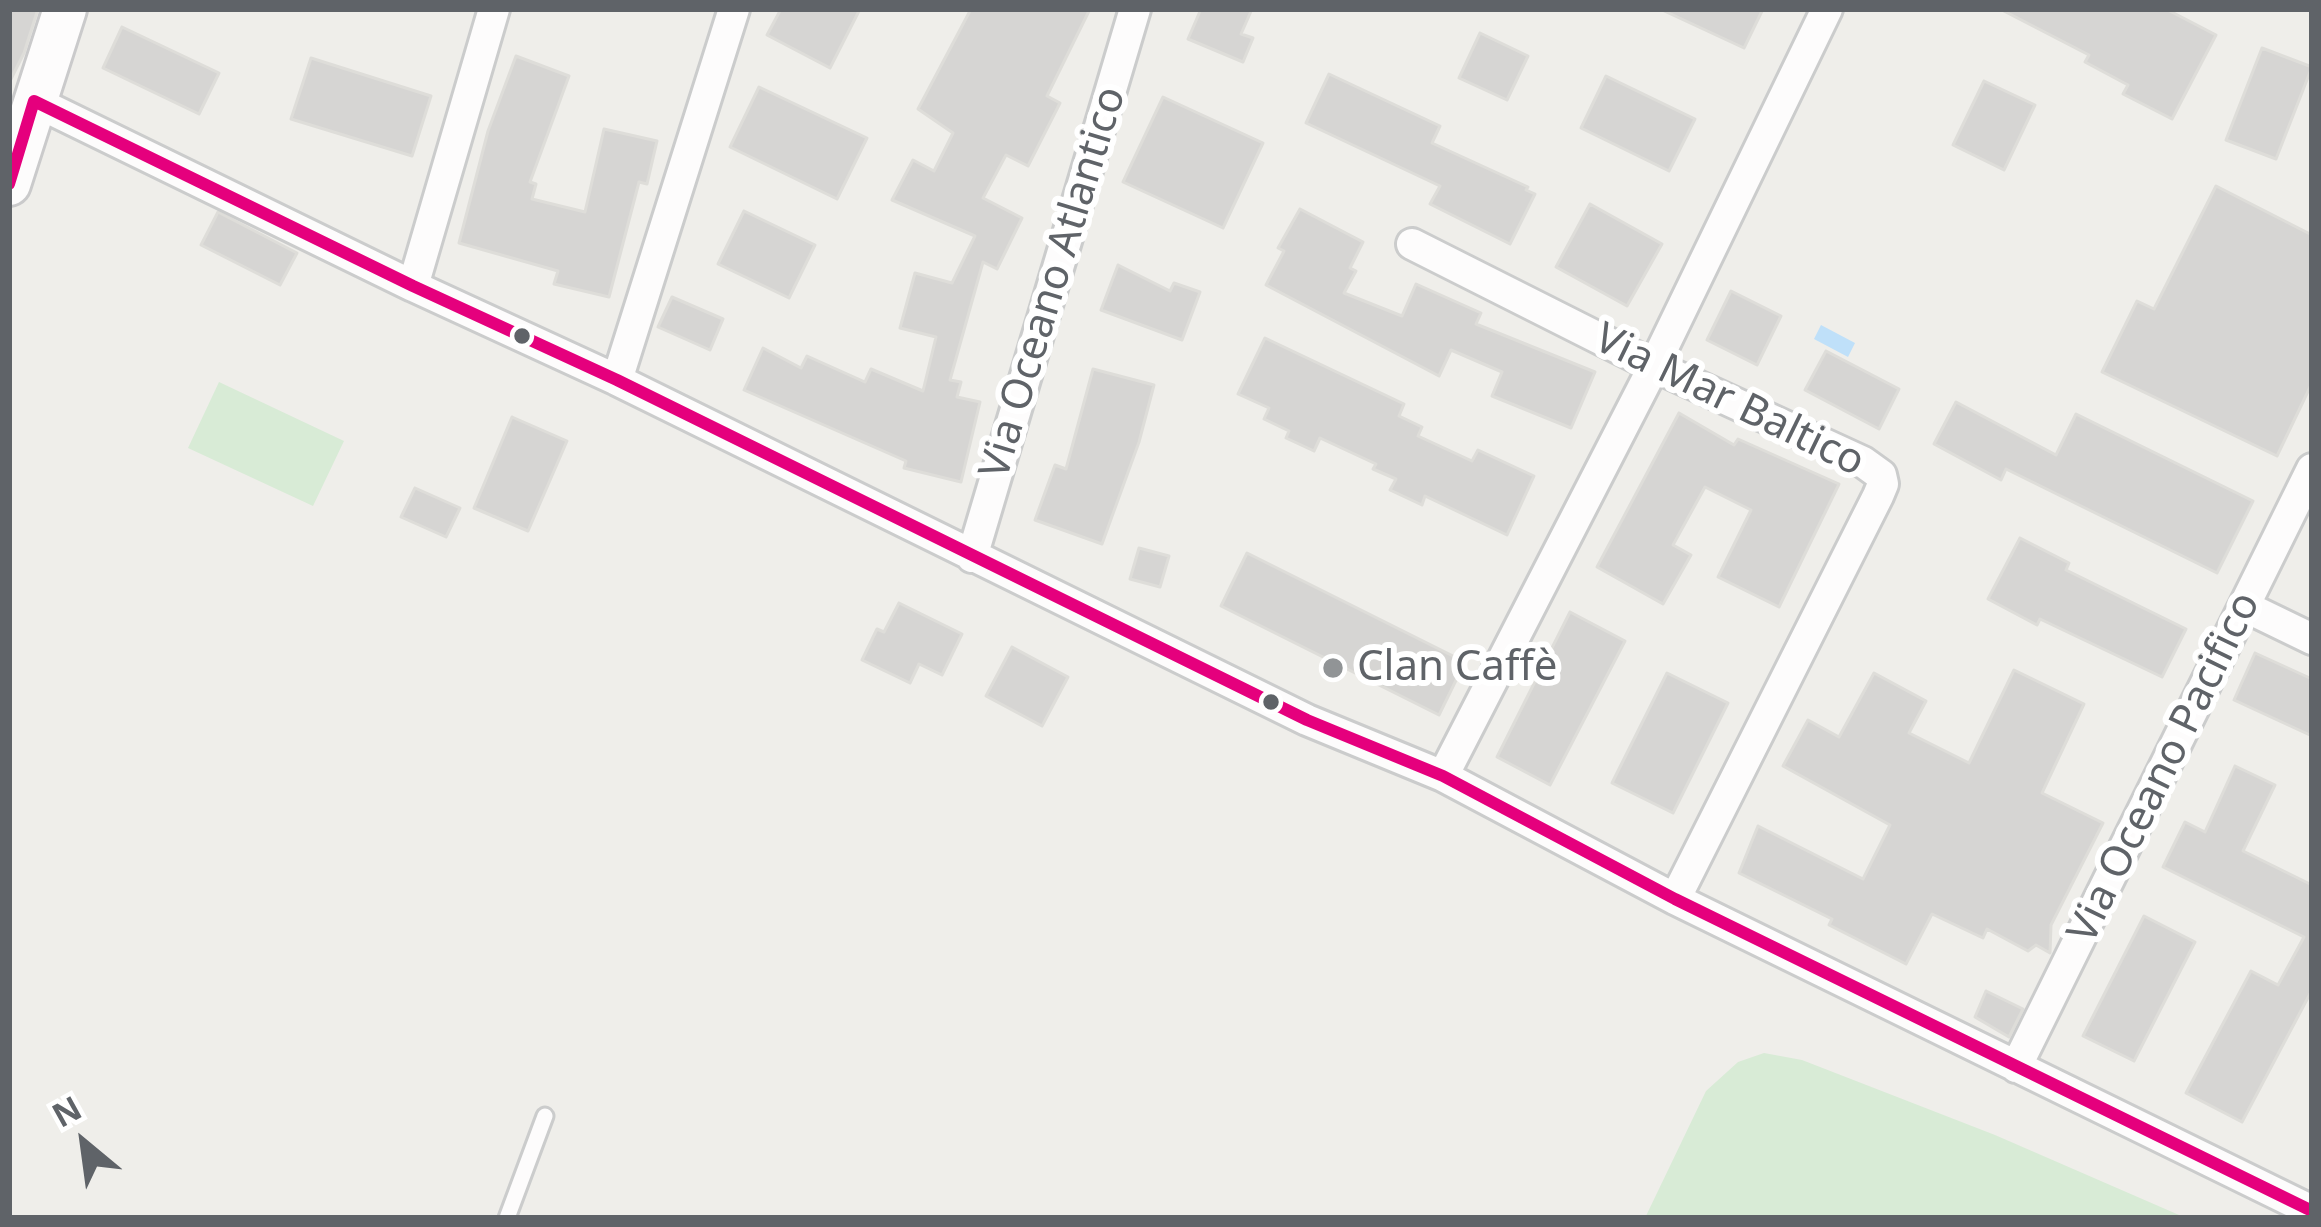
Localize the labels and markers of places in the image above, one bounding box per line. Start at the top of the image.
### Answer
unlabelled marker [511,325,533,347]
place label: Clan Caffè [1357,643,1558,693]
marker: Clan Caffè [1320,655,1346,681]
unlabelled marker [1260,691,1282,713]

